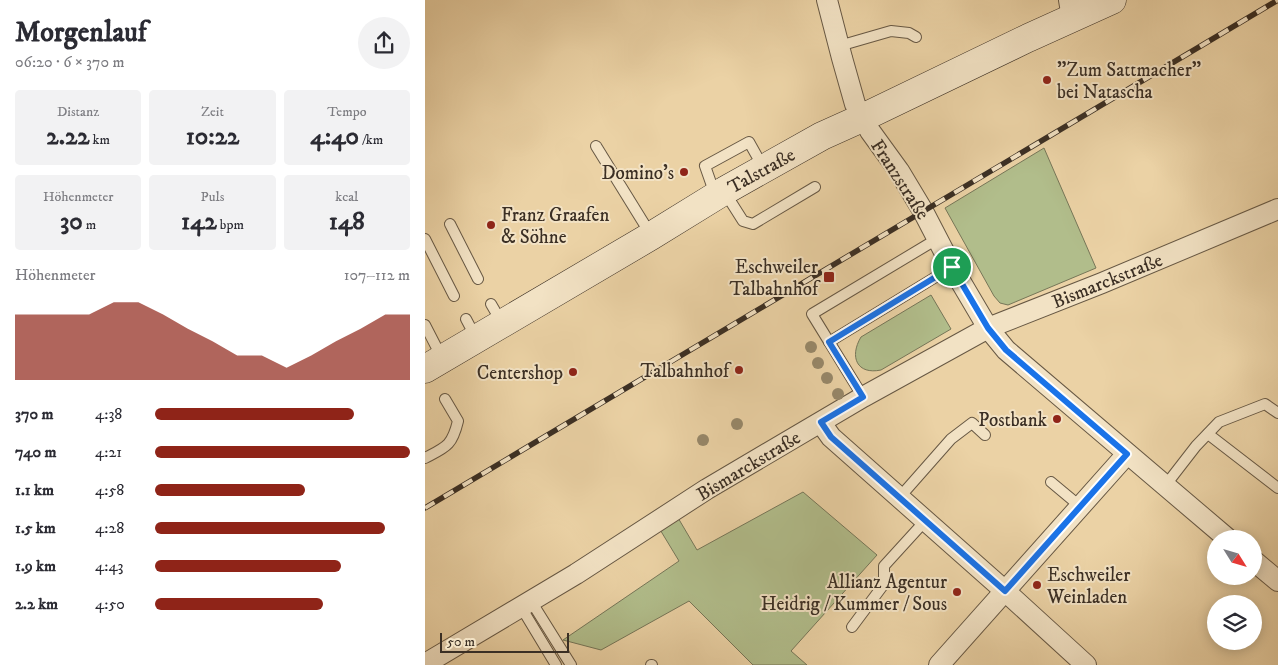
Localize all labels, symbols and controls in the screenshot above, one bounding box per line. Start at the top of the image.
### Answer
text: Morgenlauf [15,15,147,50]
button: share [358,17,410,69]
text: 06:20 · 6 × 370 m [15,52,125,72]
place label: "Zum Sattmacher" bei Natascha [1057,59,1201,104]
marker: "Zum Sattmacher" bei Natascha [1041,74,1053,86]
text: Distanz [57,103,99,121]
text: Zeit [201,103,224,121]
text: Tempo [327,103,367,121]
text: 2.22 [46,121,90,152]
text: 10:22 [186,121,239,152]
text: 4:40 [310,121,359,152]
text: km [90,131,110,149]
text: /km [359,131,383,149]
street label: Franzstraße [865,135,934,224]
street label: Talstraße [724,143,800,199]
place label: Domino's [601,162,674,185]
marker: Domino's [678,166,690,178]
text: Höhenmeter [43,188,113,206]
text: Puls [201,188,224,206]
text: kcal [335,188,358,206]
place label: Franz Graafen & Söhne [501,204,609,249]
text: 30 [60,206,83,237]
text: 142 [181,206,217,237]
text: 148 [329,206,365,237]
text: m [83,216,96,234]
text: bpm [217,216,244,234]
marker: Franz Graafen & Söhne [485,219,497,231]
pin [931,246,973,288]
street label: Bismarckstraße [1049,249,1166,314]
icon: arrive [938,253,966,281]
place label: Eschweiler Talbahnhof [730,256,821,301]
text: Höhenmeter [15,265,96,285]
text: 107–112 m [344,265,410,285]
marker: Eschweiler Talbahnhof [822,270,836,284]
place label: Talbahnhof [641,360,732,383]
place label: Centershop [477,362,563,385]
marker: Talbahnhof [733,364,745,376]
marker: Centershop [567,366,579,378]
text: 370 m [15,404,53,424]
text: 4:38 [95,404,122,424]
place label: Postbank [978,409,1048,432]
marker: Postbank [1051,413,1063,425]
street label: Bismarckstraße [693,426,805,506]
text: 740 m [15,442,56,462]
text: 4:21 [95,442,122,462]
text: 1.1 km [15,480,54,500]
text: 4:58 [95,480,124,500]
text: 1.5 km [15,518,56,538]
text: 4:28 [95,518,124,538]
north arrow [1207,530,1263,585]
map controls [1207,530,1262,650]
text: 1.9 km [15,556,56,576]
text: 4:43 [95,556,124,576]
place label: Eschweiler Weinladen [1046,564,1130,609]
place label: Allianz Agentur Heidrig / Kummer / Sous [761,571,947,616]
marker: Eschweiler Weinladen [1031,579,1043,591]
marker: Allianz Agentur Heidrig / Kummer / Sous [951,586,963,598]
text: 2.2 km [15,594,58,614]
text: 4:50 [95,594,125,614]
button: layers [1207,595,1262,650]
scale bar [440,630,569,653]
text: 50 m [447,633,475,651]

